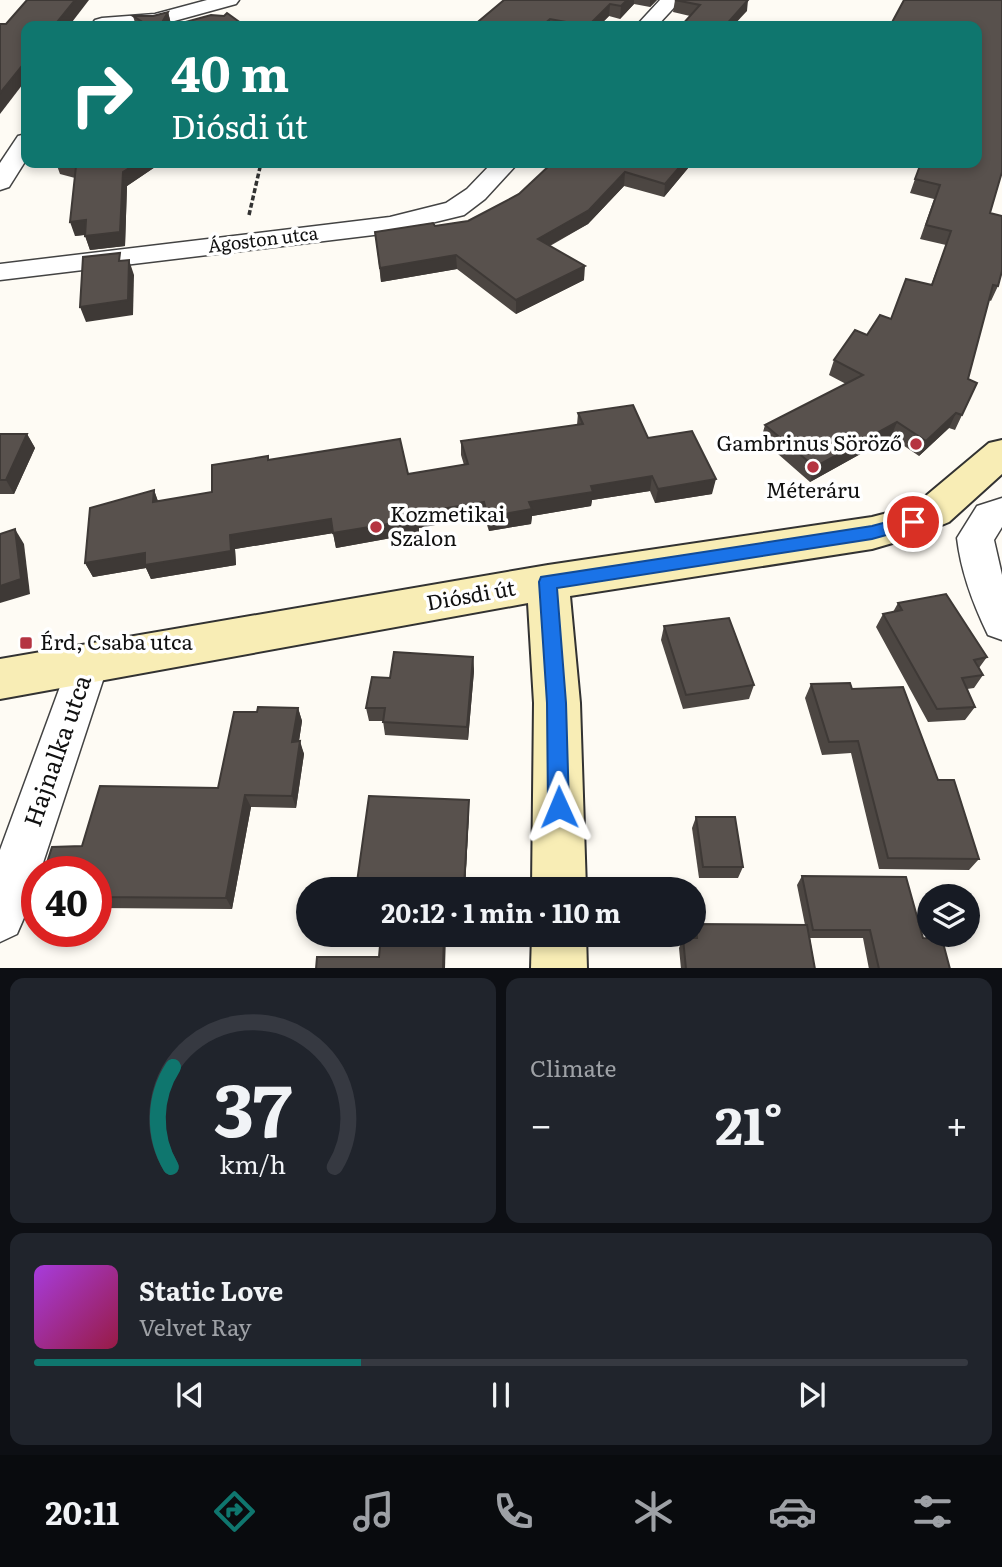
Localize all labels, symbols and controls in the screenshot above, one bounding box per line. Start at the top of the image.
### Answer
text: 40 m [171,34,289,107]
icon: right [56,49,147,140]
text: Diósdi út [171,101,308,149]
street label: Ágoston utca [206,218,320,259]
place label: Gambrinus Söröző [716,426,902,457]
marker: Gambrinus Söröző [908,436,924,452]
marker: Méteráru [805,459,821,475]
place label: Méteráru [766,473,860,504]
pin [883,492,943,552]
place label: Kozmetikai Szalon [390,497,505,552]
icon: arrive [894,503,932,541]
marker: Kozmetikai Szalon [368,519,384,535]
street label: Diósdi út [424,570,518,617]
place label: Érd, Csaba utca [40,625,194,656]
marker: Érd, Csaba utca [18,635,34,651]
street label: Hajnalka utca [13,670,98,831]
position arrow [522,770,596,844]
speed limit sign: 40 [21,856,112,947]
map controls [917,884,980,947]
button: layers [917,884,980,947]
text: 20:12 · 1 min · 110 m [381,892,621,931]
text: Climate [530,1050,616,1084]
text: 37 [214,1051,293,1159]
text: 21° [715,1084,783,1161]
text: − [530,1094,552,1151]
text: + [946,1094,968,1151]
text: km/h [220,1144,286,1181]
text: Static Love [139,1270,283,1309]
text: Velvet Ray [139,1309,251,1343]
icon: previous [171,1376,209,1414]
icon: pause [482,1376,520,1414]
icon: next [793,1376,831,1414]
text: 20:11 [45,1487,119,1535]
icon: directions [210,1487,259,1536]
icon: music [349,1487,398,1536]
icon: phone [489,1487,538,1536]
icon: climate [629,1487,678,1536]
icon: car [768,1487,817,1536]
icon: filters [908,1487,957,1536]

